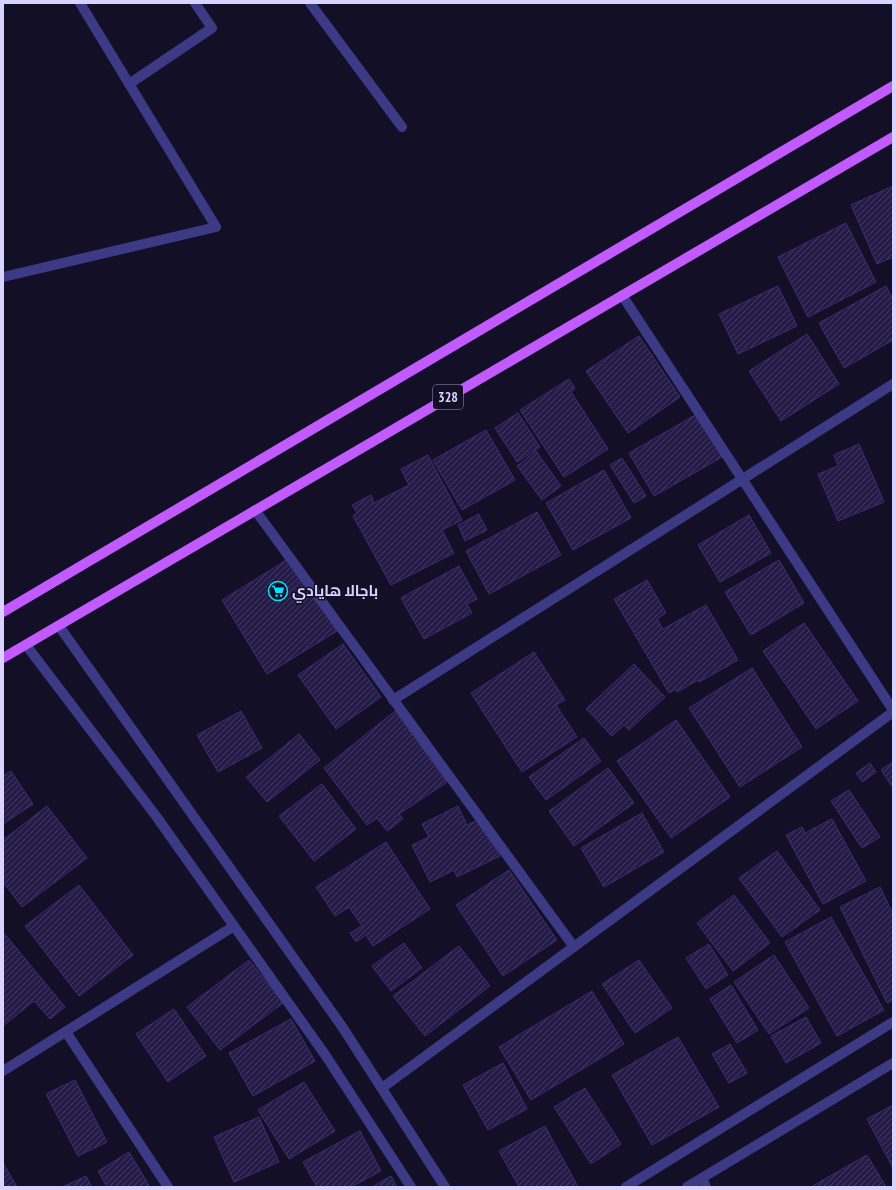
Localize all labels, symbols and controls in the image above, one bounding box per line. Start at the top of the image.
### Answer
road number: 328 [433,385,463,409]
supermarket icon: باجالا هايادي [267,580,289,602]
place label: باجالا هايادي [292,581,378,603]

